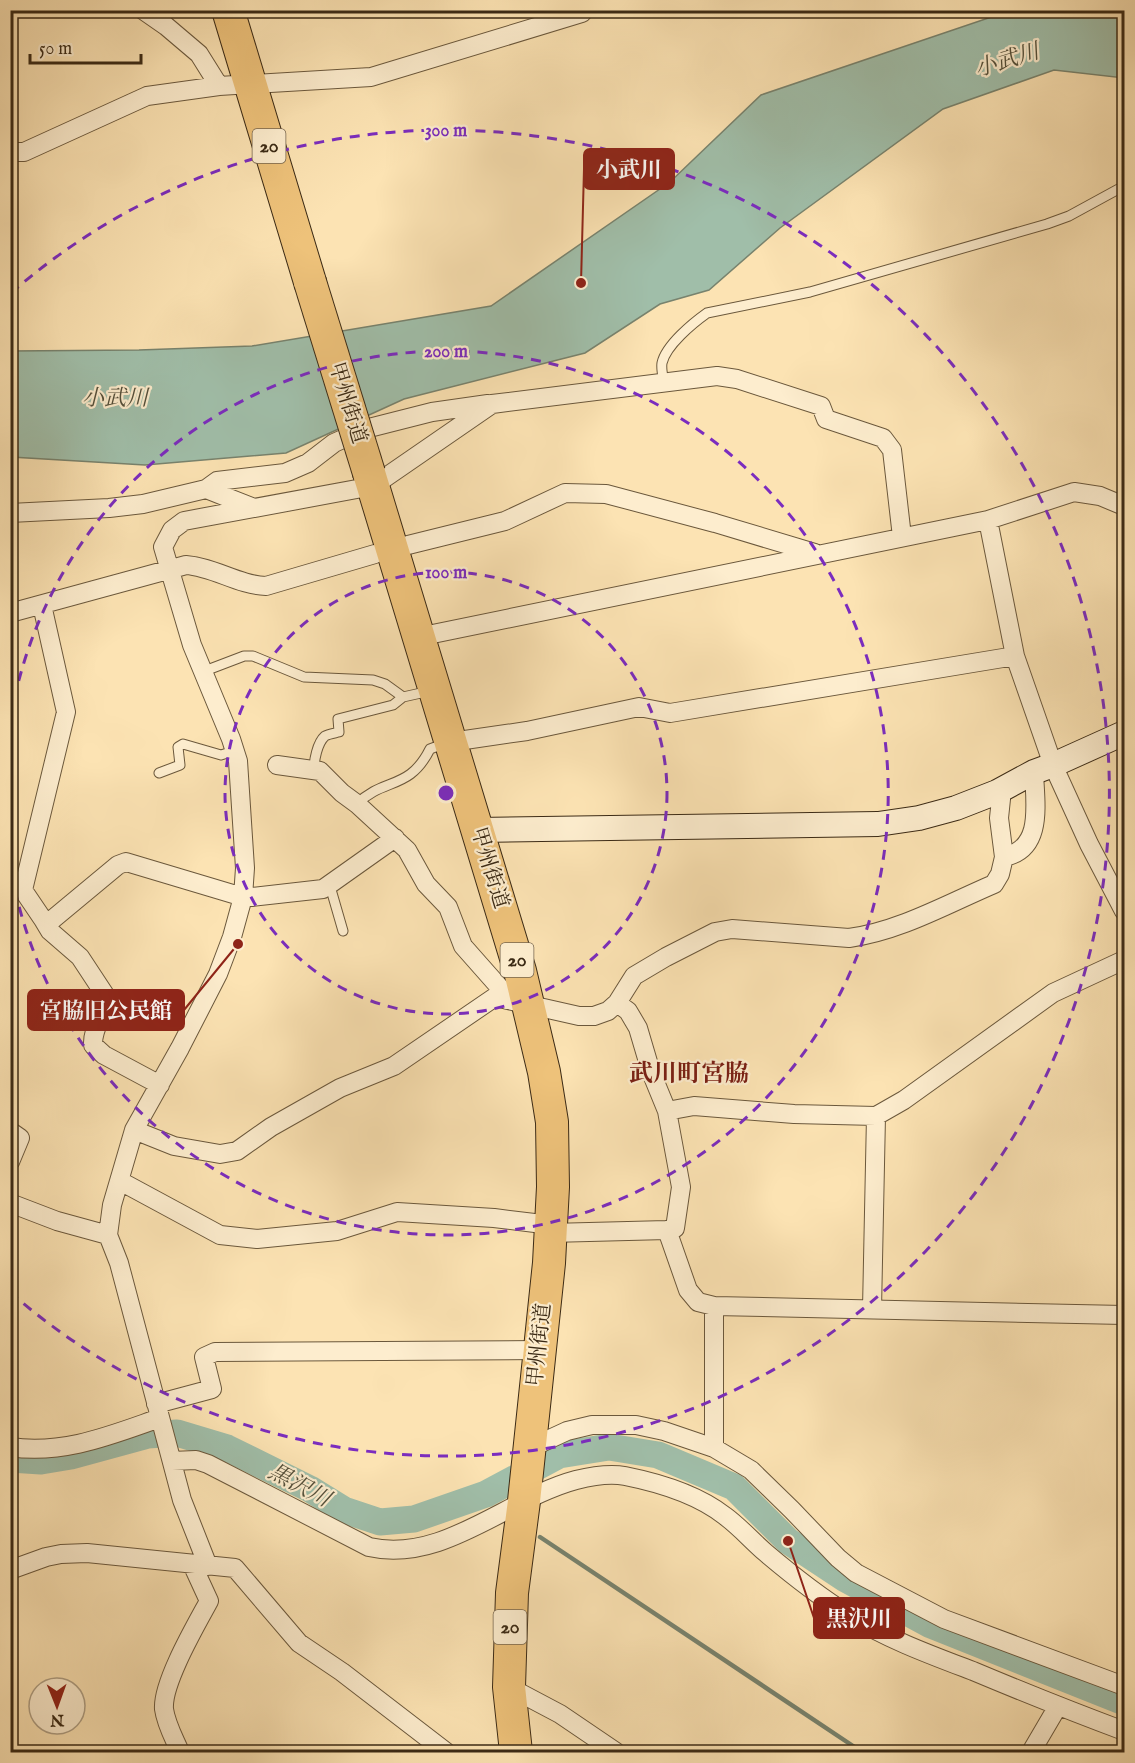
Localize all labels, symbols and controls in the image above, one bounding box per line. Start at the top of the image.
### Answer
scale bar [30,27,141,65]
water label: 小武川 [971,37,1045,84]
text: 50 m [39,38,72,61]
text: 300 m [425,120,467,143]
road number: 20 [252,129,286,163]
callout: 小武川 [584,149,674,189]
text: 小武川 [596,157,662,185]
text: 200 m [424,341,468,364]
street label: 甲州街道 [322,359,372,447]
water label: 小武川 [82,385,150,413]
text: 100 m [425,562,467,585]
centre of rings [436,783,456,803]
street label: 甲州街道 [464,824,514,912]
road number: 20 [500,943,534,977]
callout: 宮脇旧公民館 [28,990,184,1030]
text: 宮脇旧公民館 [40,998,172,1026]
district label: 武川町宮脇 [629,1059,749,1090]
street label: 甲州街道 [522,1302,558,1388]
water label: 黒沢川 [263,1458,336,1515]
callout: 黒沢川 [814,1598,904,1638]
text: 黒沢川 [826,1606,892,1634]
road number: 20 [494,1610,526,1644]
north arrow [27,1676,87,1736]
text: N [50,1709,65,1729]

